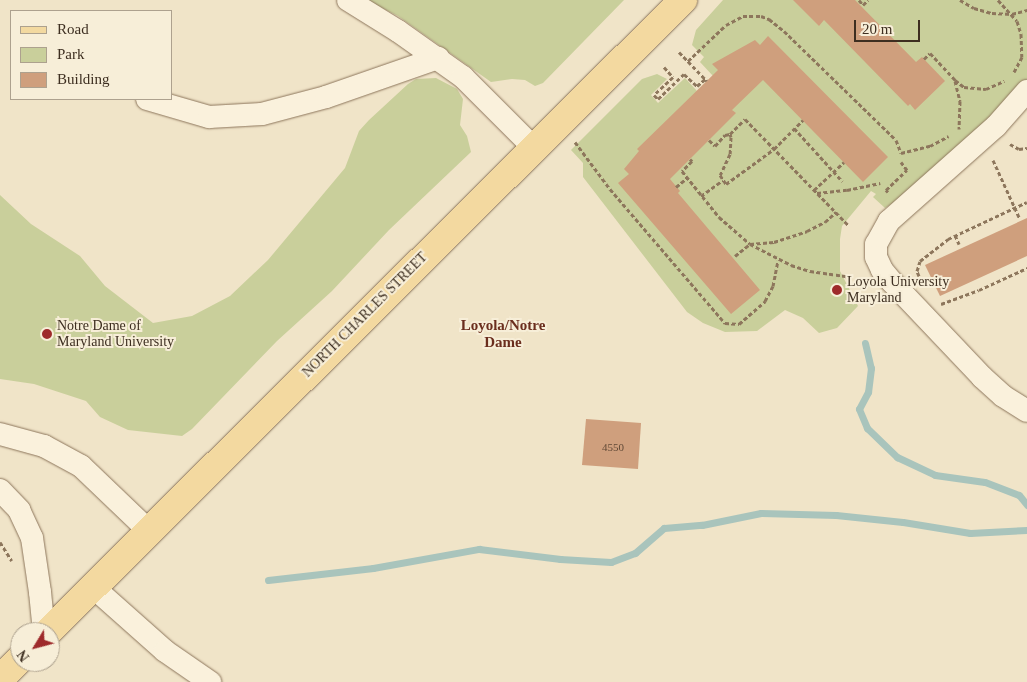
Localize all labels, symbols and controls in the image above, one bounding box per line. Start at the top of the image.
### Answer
legend [10,10,172,100]
scale bar [857,10,923,42]
text: Road [57,21,89,37]
text: 20 m [862,21,892,37]
text: Park [57,46,85,62]
text: Building [57,71,110,87]
street label: NORTH CHARLES STREET [299,249,431,381]
place label: Loyola University Maryland [847,274,949,306]
marker: Loyola University Maryland [831,284,843,296]
district label: Loyola/Notre Dame [461,316,545,351]
place label: Notre Dame of Maryland University [57,318,174,351]
marker: Notre Dame of Maryland University [41,328,53,340]
house number: 4550 [602,440,624,454]
north arrow [10,622,60,672]
text: N [14,647,32,664]

